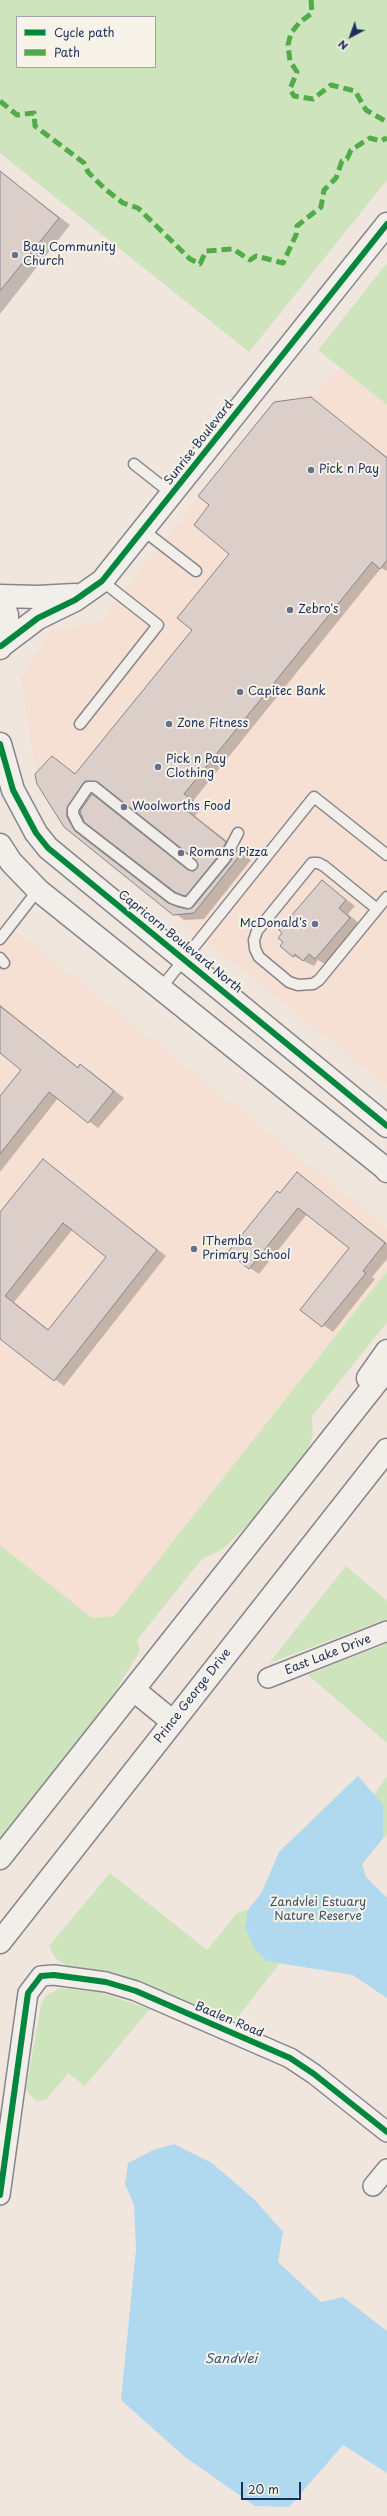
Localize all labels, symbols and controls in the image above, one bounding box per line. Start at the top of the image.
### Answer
legend [16,16,156,68]
north arrow [331,16,371,56]
text: Cycle path [54,23,115,41]
text: N [334,36,352,55]
text: Path [54,43,80,61]
place label: Bay Community Church [23,241,116,269]
marker: Bay Community Church [10,250,20,260]
street label: Sunrise Boulevard [161,398,237,488]
place label: Pick n Pay [319,463,379,477]
marker: Pick n Pay [306,465,316,475]
place label: Zebro's [298,603,338,617]
marker: Zebro's [285,605,295,615]
place label: Capitec Bank [248,685,326,699]
marker: Capitec Bank [235,687,245,697]
place label: Zone Fitness [177,717,248,731]
marker: Zone Fitness [164,719,174,729]
place label: Pick n Pay Clothing [166,753,226,781]
marker: Pick n Pay Clothing [153,762,163,772]
place label: Woolworths Food [132,800,231,814]
marker: Woolworths Food [119,802,129,812]
place label: Romans Pizza [189,846,268,860]
marker: Romans Pizza [176,848,186,858]
street label: Capricorn Boulevard North [115,888,245,996]
place label: McDonald's [240,917,307,931]
marker: McDonald's [310,919,320,929]
place label: IThemba Primary School [202,1235,290,1263]
marker: IThemba Primary School [189,1244,199,1254]
street label: East Lake Drive [283,1632,373,1678]
street label: Prince George Drive [152,1646,234,1746]
park label: Zandvlei Estuary Nature Reserve [270,1896,366,1924]
street label: Baalen Road [192,1999,266,2041]
water label: Sandvlei [205,2351,257,2367]
scale bar [243,2474,303,2500]
text: 20 m [248,2480,279,2498]

